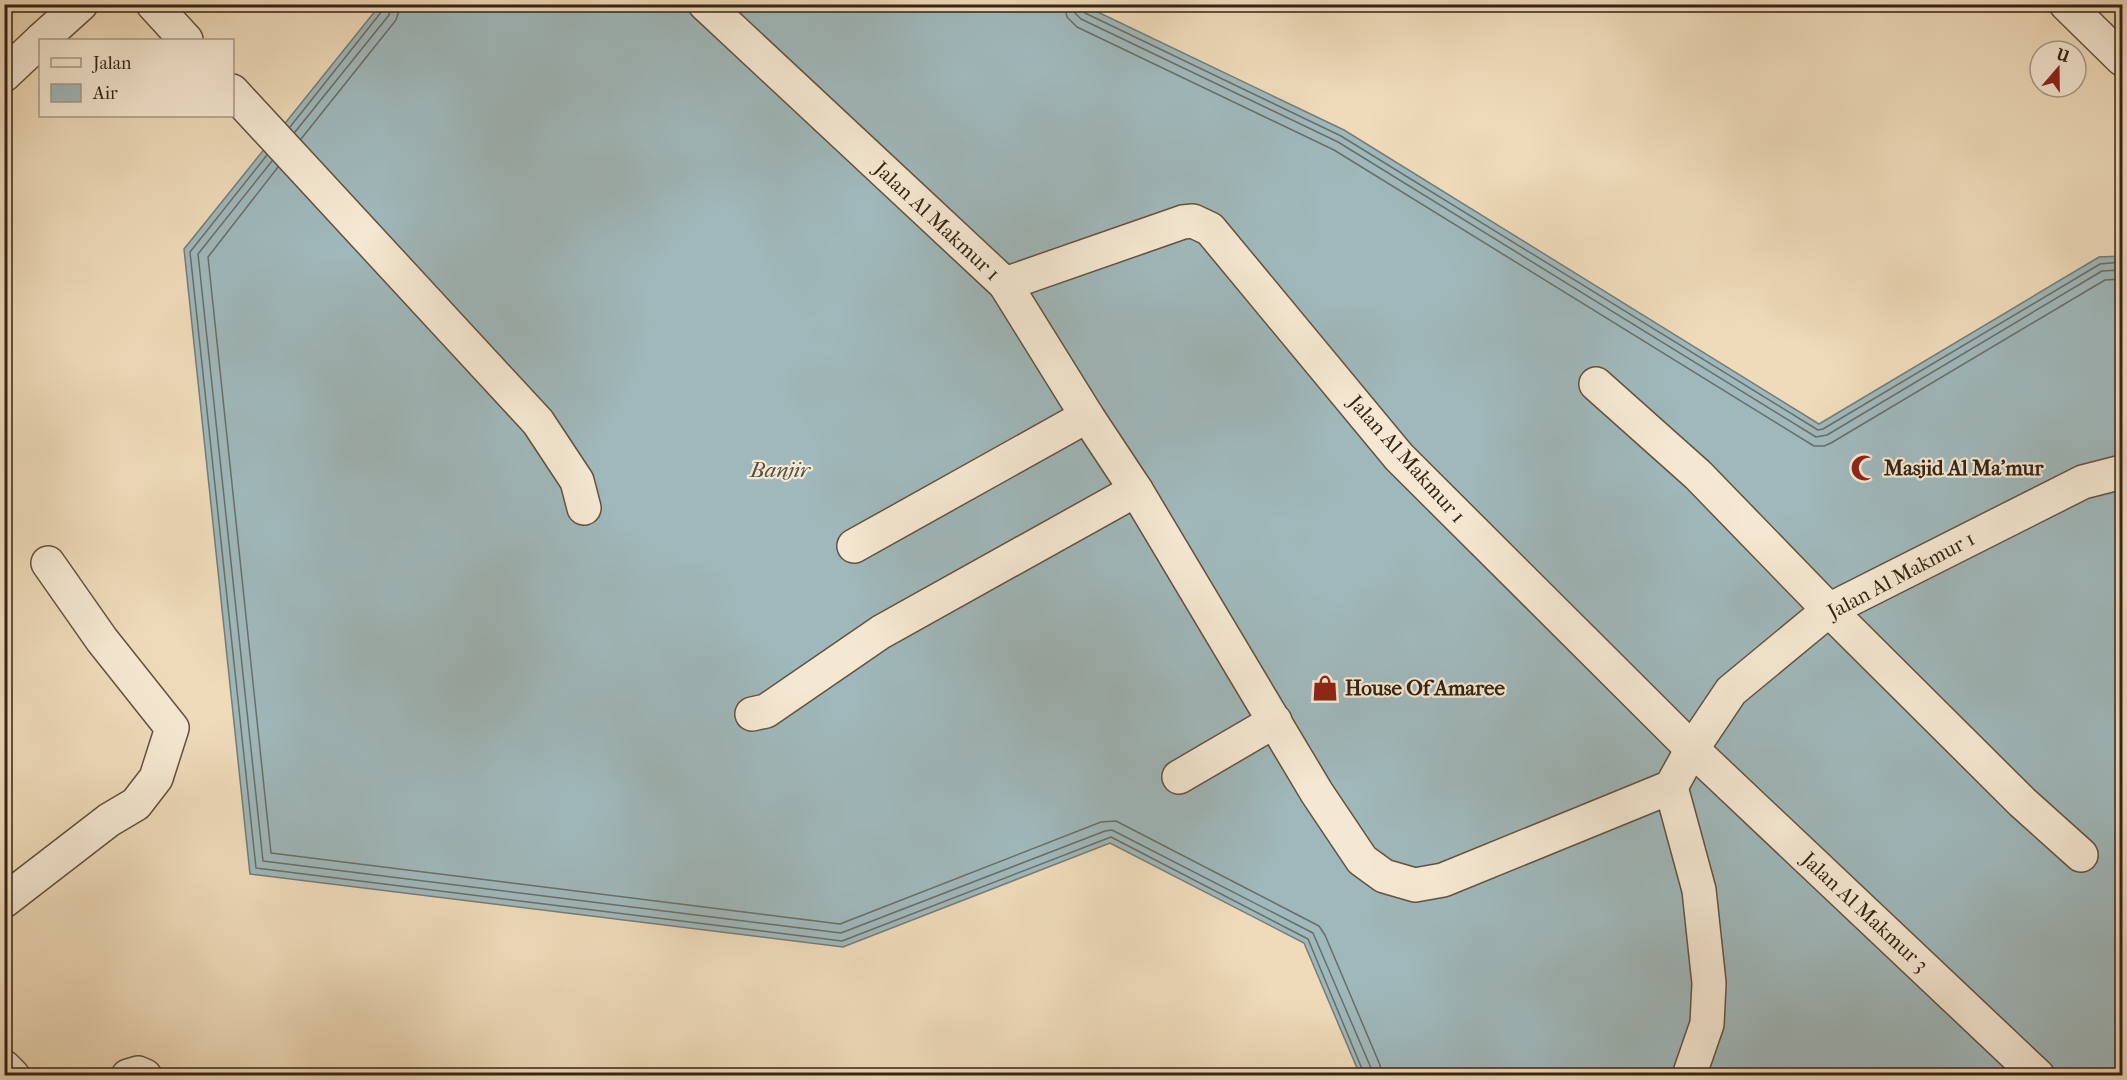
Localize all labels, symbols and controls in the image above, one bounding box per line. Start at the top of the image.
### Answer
legend [39,39,234,117]
north arrow [2028,39,2088,99]
text: U [2053,44,2073,67]
text: Jalan [91,53,132,74]
text: Air [92,83,118,104]
street label: Jalan Al Makmur 1 [868,155,1005,285]
street label: Jalan Al Makmur 1 [1342,389,1470,528]
mosque icon: Masjid Al Ma'mur [1849,453,1879,483]
place label: Masjid Al Ma'mur [1883,456,2044,480]
water label: Banjir [749,457,812,483]
street label: Jalan Al Makmur 1 [1822,526,1979,625]
shop icon: House Of Amaree [1310,673,1340,703]
place label: House Of Amaree [1345,676,1505,700]
street label: Jalan Al Makmur 3 [1795,846,1933,977]

